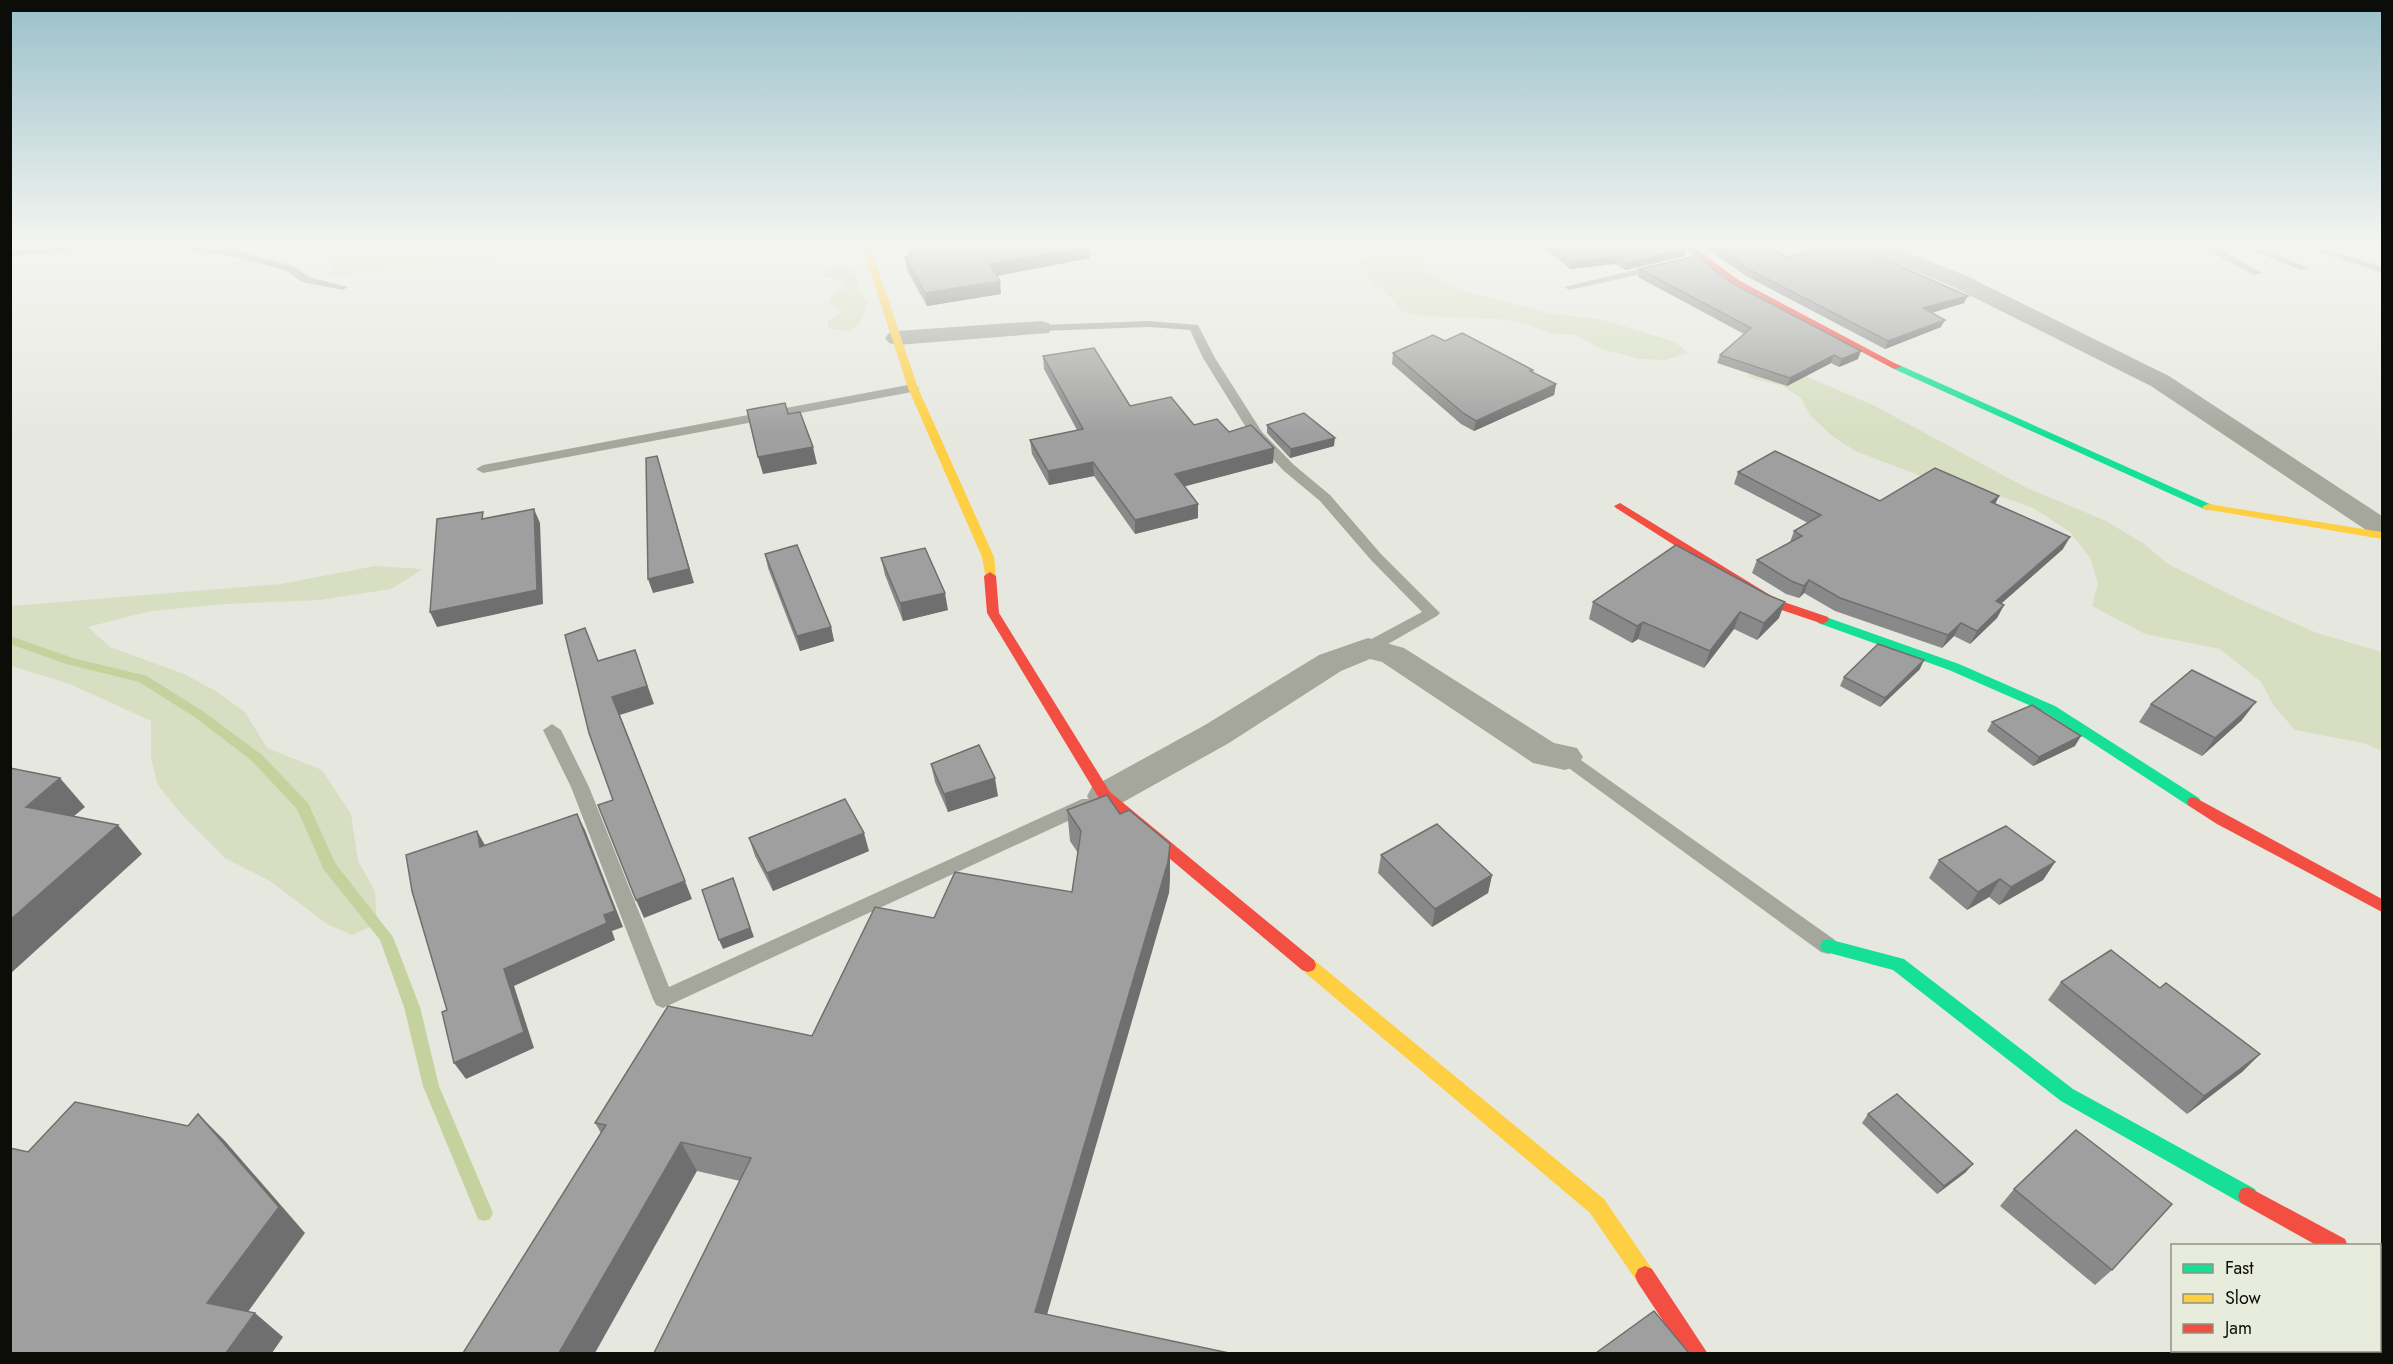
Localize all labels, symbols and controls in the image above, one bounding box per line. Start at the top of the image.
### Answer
legend [2171,1244,2381,1352]
text: Fast [2225,1255,2254,1281]
text: Slow [2225,1285,2262,1311]
text: Jam [2223,1315,2252,1341]

